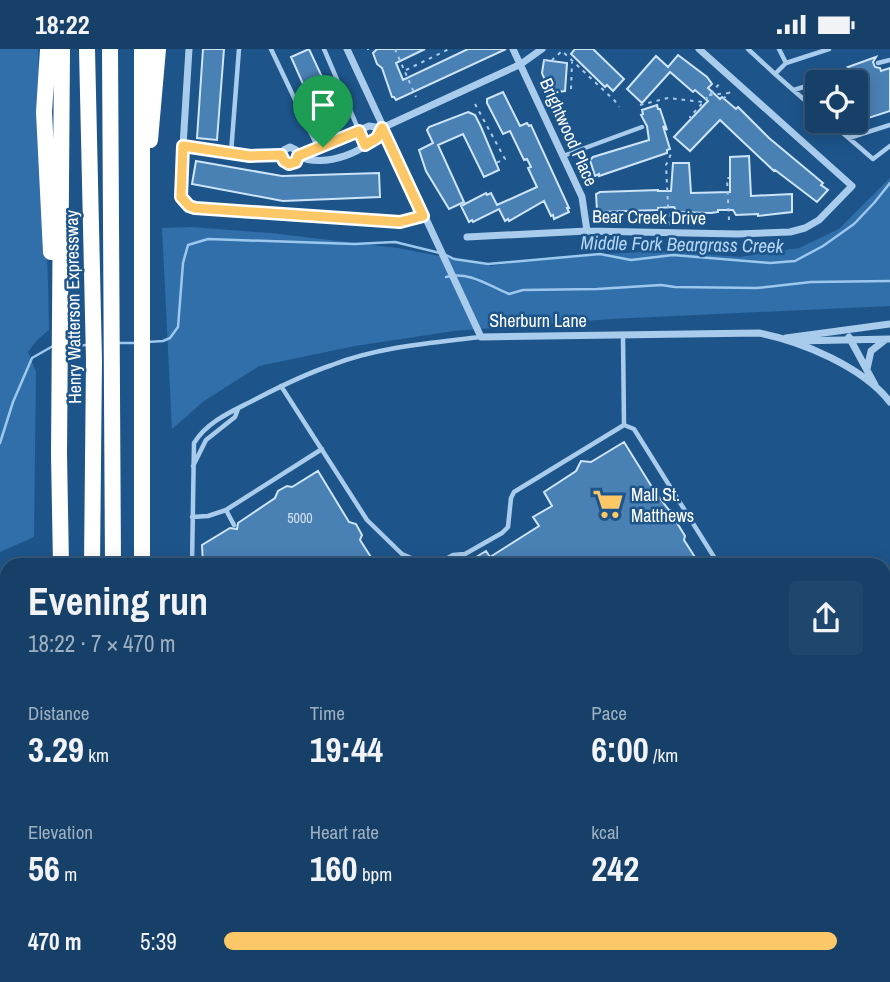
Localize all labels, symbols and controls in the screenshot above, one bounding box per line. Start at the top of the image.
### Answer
text: 18:22 [35,7,90,42]
map controls [805,70,868,133]
button: locate [805,70,868,133]
street label: Brightwood Place [534,74,604,190]
pin [293,75,353,147]
icon: arrive [304,86,342,124]
street label: Bear Creek Drive [592,204,706,230]
street label: Henry Watterson Expressway [59,209,87,404]
water label: Middle Fork Beargrass Creek [580,229,785,259]
street label: Sherburn Lane [489,308,587,333]
place label: Mall St. Matthews [631,482,694,528]
supermarket icon: Mall St. Matthews [591,487,625,521]
house number: 5000 [287,509,313,527]
text: Evening run [28,576,208,627]
button: share [789,581,863,655]
text: 18:22 · 7 × 470 m [28,628,175,659]
text: Distance [28,700,89,726]
text: Time [310,700,345,726]
text: Pace [591,700,627,726]
text: 3.29 [28,726,84,773]
text: 19:44 [310,726,383,773]
text: 6:00 [591,726,649,773]
text: km [84,742,109,768]
text: /km [649,742,678,768]
text: Elevation [28,819,93,845]
text: Heart rate [310,819,379,845]
text: kcal [591,819,619,845]
text: 56 [28,845,60,892]
text: 160 [310,845,358,892]
text: 242 [591,845,639,892]
text: m [60,861,77,887]
text: bpm [358,861,392,887]
text: 470 m [28,926,81,957]
text: 5:39 [140,926,177,957]

